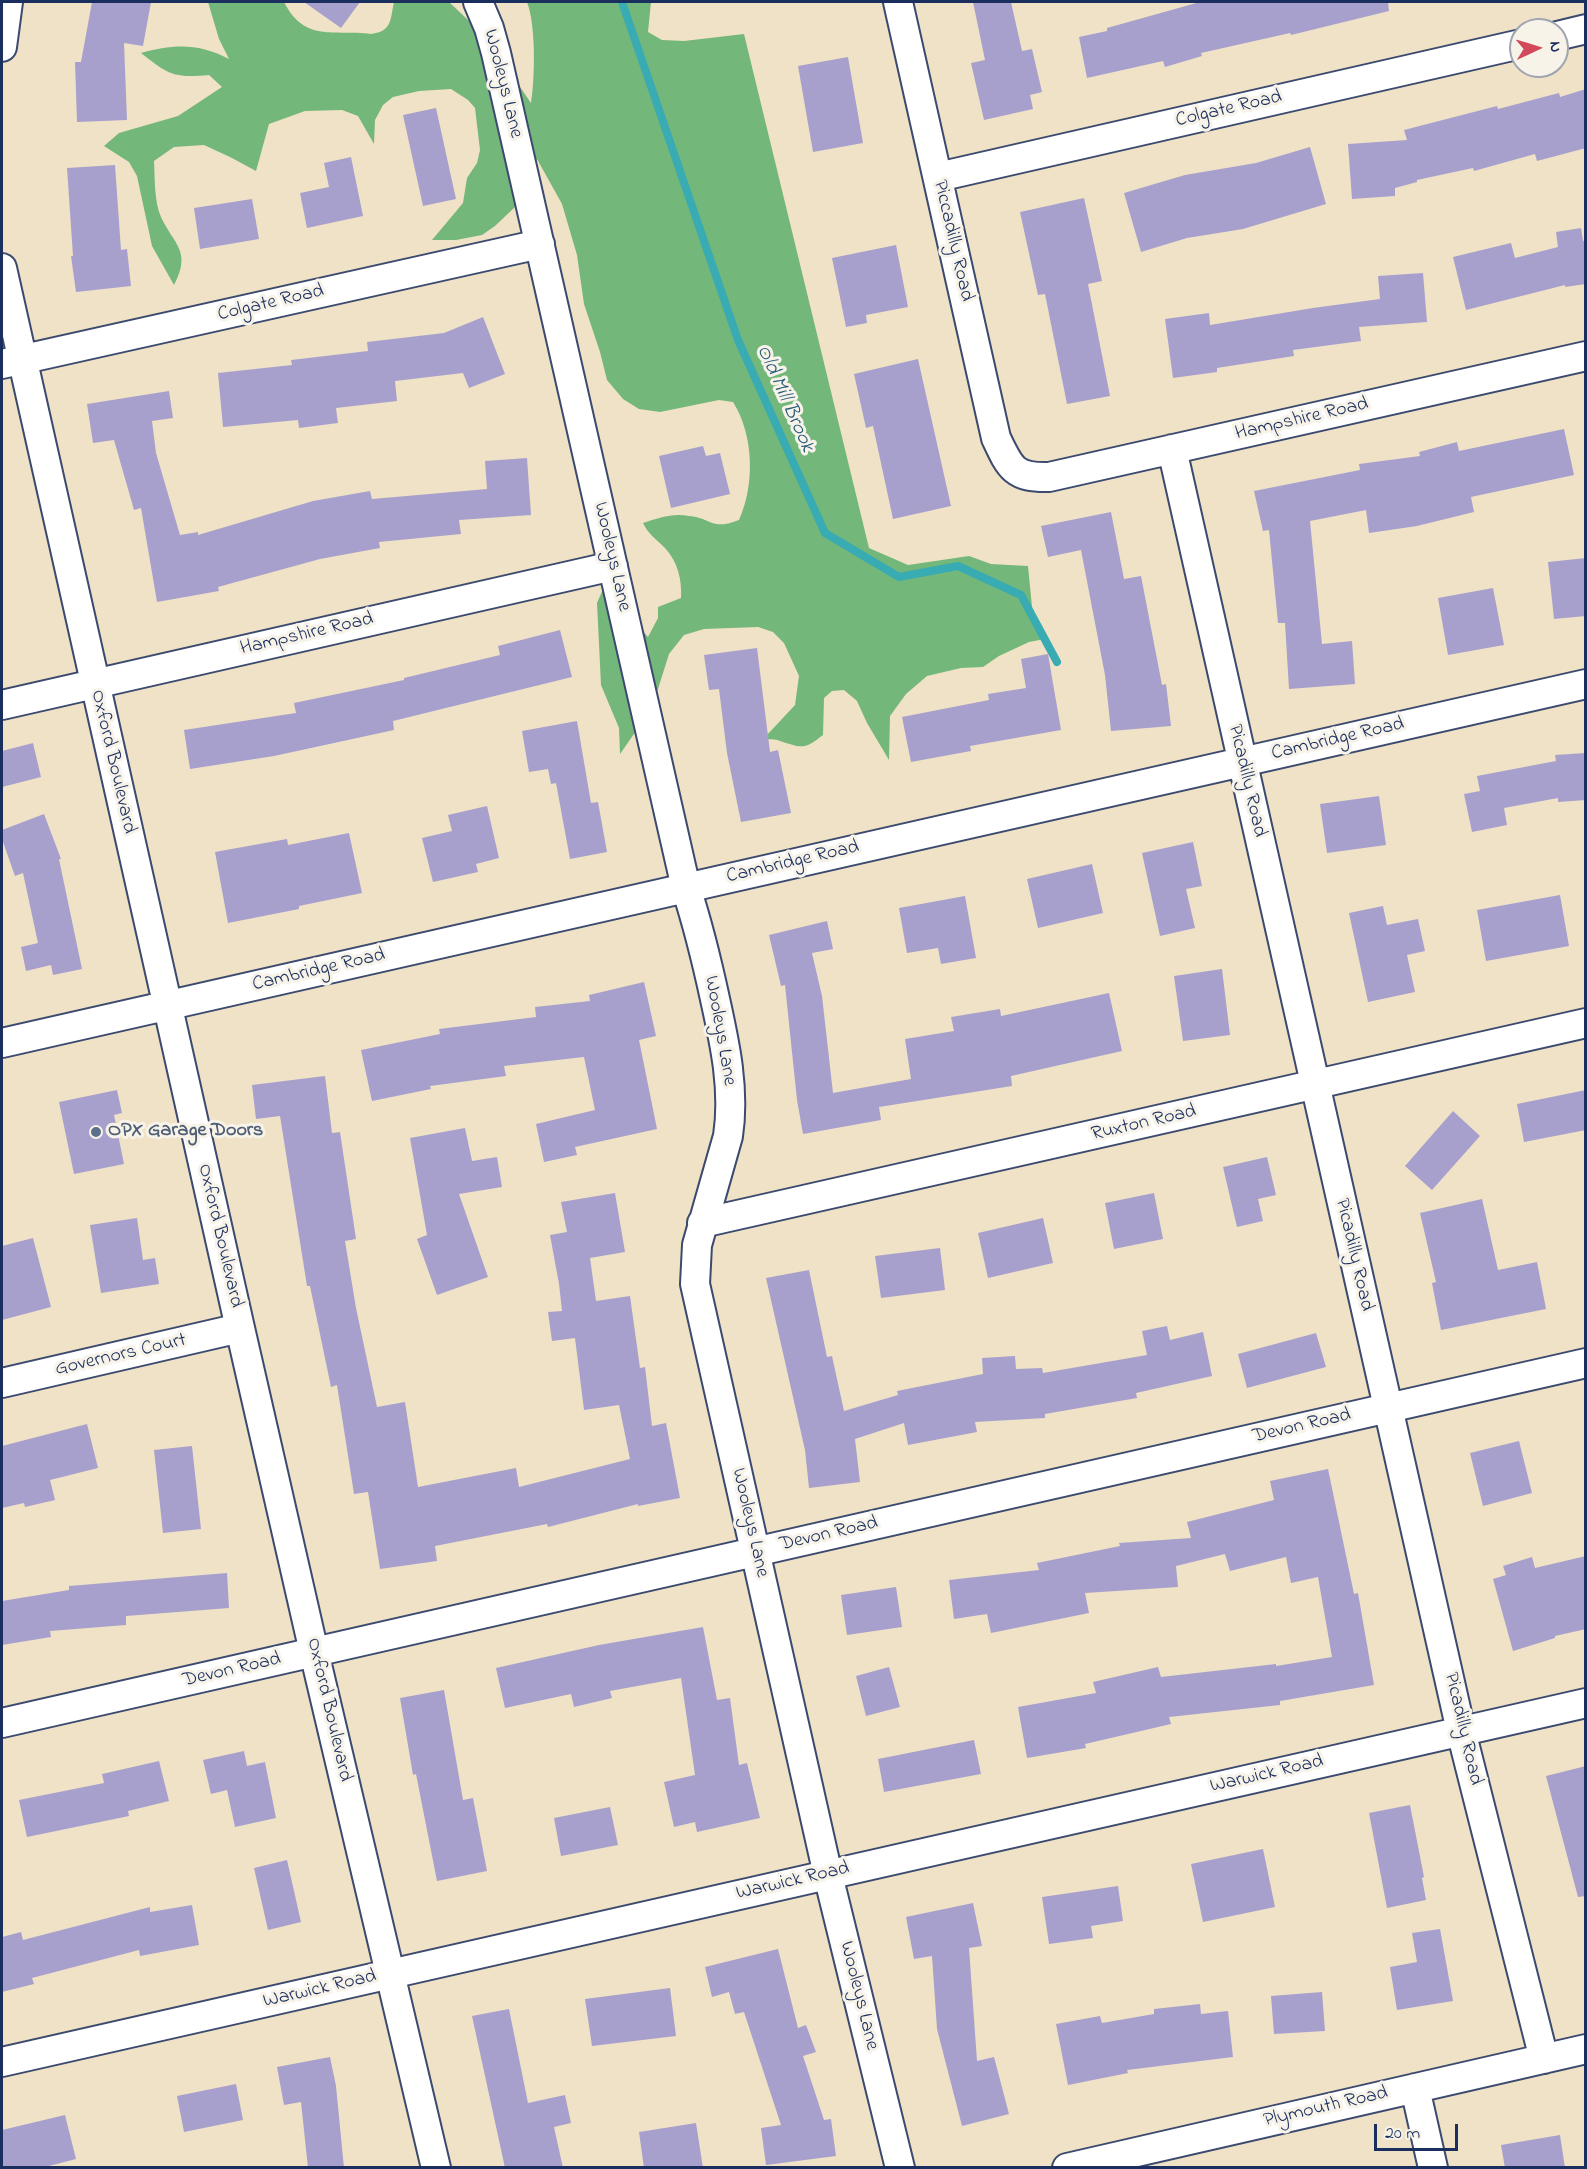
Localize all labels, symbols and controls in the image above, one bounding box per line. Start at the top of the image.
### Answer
north arrow [1509,18,1569,78]
street label: Wooleys Lane [477,27,527,141]
text: N [1543,41,1567,53]
street label: Colgate Road [1174,86,1284,134]
street label: Piccadilly Road [926,178,978,304]
street label: Colgate Road [216,280,326,328]
water label: Old Mill Brook [749,342,819,456]
street label: Hampshire Road [1233,393,1371,447]
street label: Wooleys Lane [587,500,635,614]
street label: Hampshire Road [238,608,376,662]
street label: Oxford Boulevard [84,688,140,836]
street label: Cambridge Road [1269,713,1407,767]
street label: Picadilly Road [1221,722,1271,840]
street label: Cambridge Road [724,836,862,890]
street label: Cambridge Road [250,944,388,998]
street label: Wooleys Lane [698,974,740,1088]
street label: Ruxton Road [1089,1100,1199,1148]
place label: OPX Garage Doors [108,1120,263,1144]
marker: OPX Garage Doors [89,1125,103,1139]
street label: Oxford Boulevard [191,1162,247,1310]
street label: Picadilly Road [1328,1196,1378,1314]
street label: Governors Court [53,1329,189,1383]
street label: Devon Road [1251,1404,1353,1450]
street label: Wooleys Lane [725,1466,773,1580]
street label: Devon Road [778,1512,880,1558]
street label: Oxford Boulevard [300,1636,356,1784]
street label: Devon Road [181,1648,283,1694]
street label: Picadilly Road [1437,1670,1487,1788]
street label: Warwick Road [1208,1750,1326,1800]
street label: Warwick Road [734,1857,852,1907]
street label: Wooleys Lane [833,1939,883,2053]
street label: Warwick Road [261,1965,379,2015]
street label: Plymouth Road [1261,2082,1391,2134]
scale bar [1377,2112,1461,2150]
text: 20 m [1385,2121,1420,2147]

